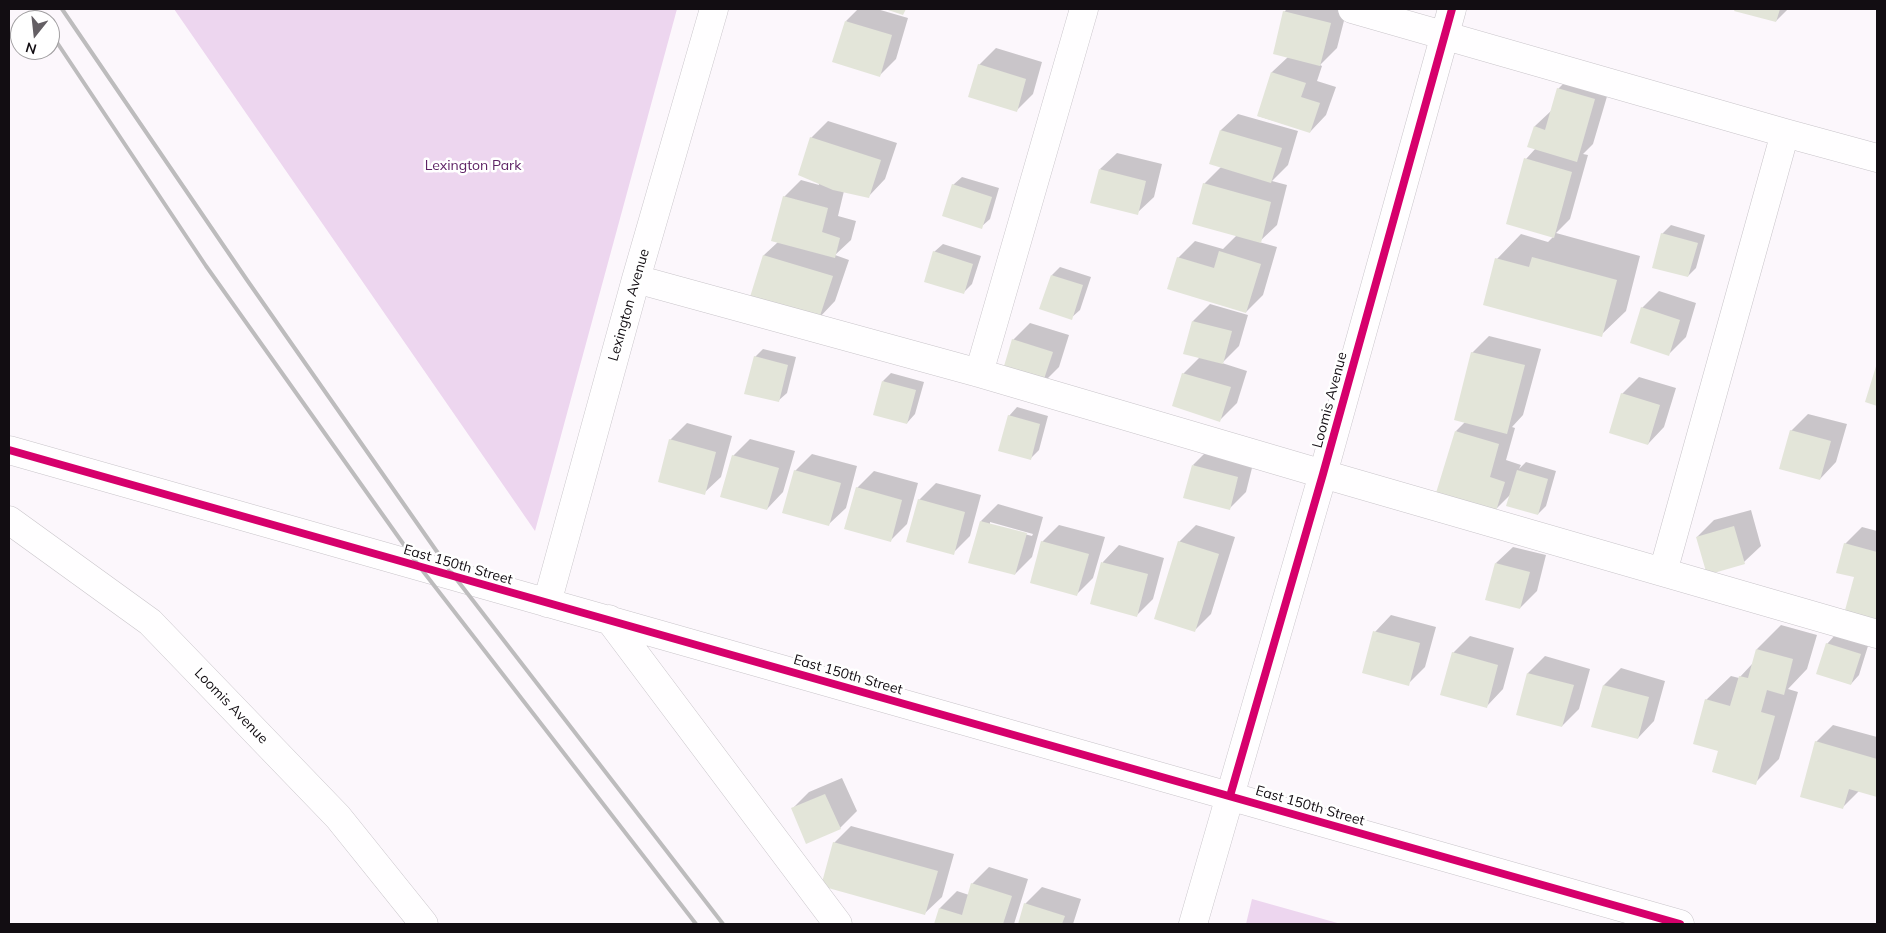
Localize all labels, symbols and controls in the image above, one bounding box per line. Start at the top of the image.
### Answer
north arrow [10,10,60,60]
text: N [24,38,39,59]
park label: Lexington Park [425,158,521,174]
street label: Lexington Avenue [605,247,653,363]
street label: Loomis Avenue [1309,350,1351,450]
street label: East 150th Street [402,541,514,589]
street label: East 150th Street [792,651,904,699]
street label: Loomis Avenue [191,665,271,747]
street label: East 150th Street [1254,782,1366,830]

